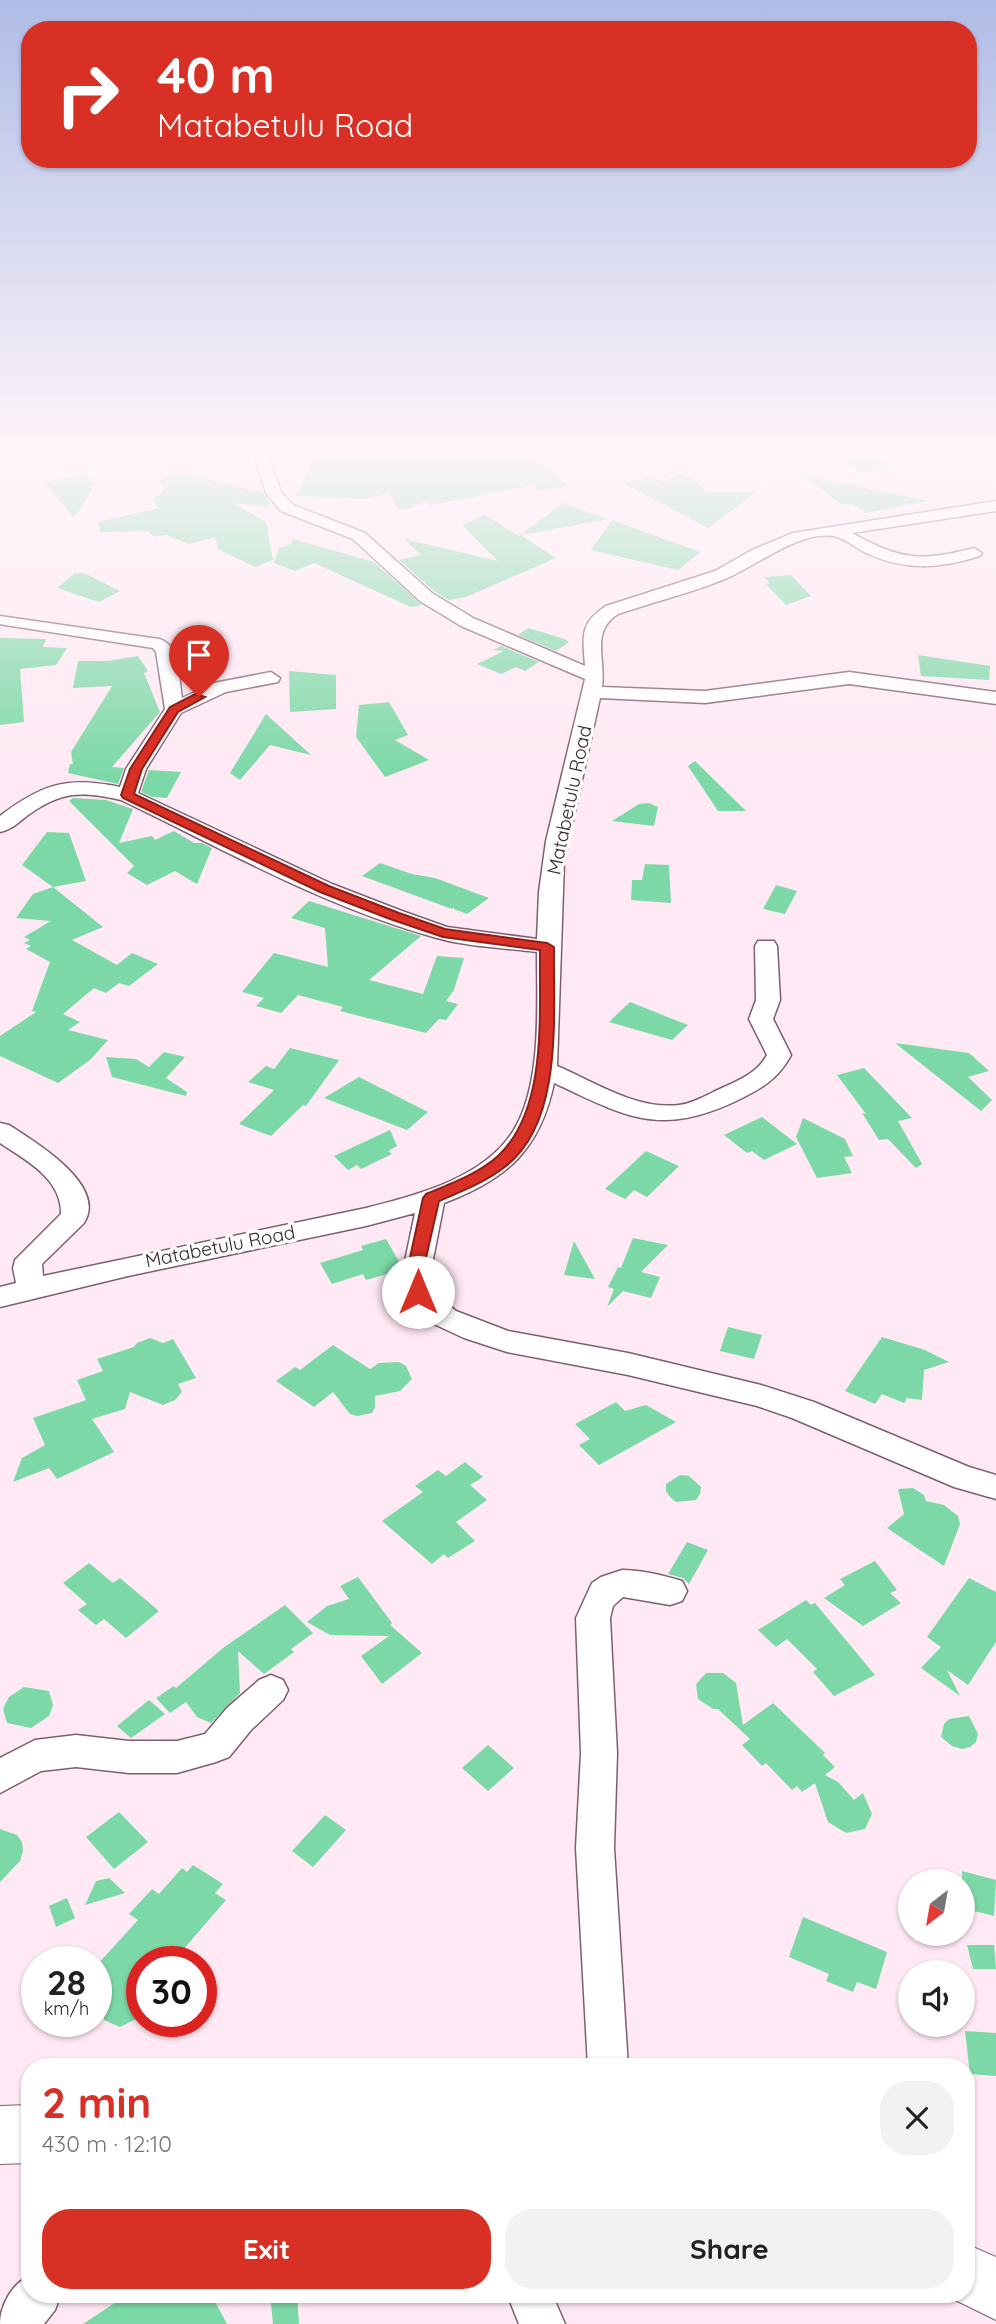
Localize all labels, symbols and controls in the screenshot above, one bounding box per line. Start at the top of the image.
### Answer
text: 40 m [157,44,275,105]
icon: right [42,49,133,140]
text: Matabetulu Road [157,105,413,145]
pin [169,625,229,697]
icon: arrive [180,636,218,674]
street label: Matabetulu Road [541,723,597,877]
street label: Matabetulu Road [143,1220,297,1272]
position arrow [381,1255,455,1329]
north arrow [898,1869,975,1946]
map controls [898,1869,975,2037]
speed limit sign: 30 [126,1946,217,2037]
text: 28 [47,1960,86,2004]
button: sound [898,1960,975,2037]
text: km/h [44,1997,89,2020]
text: 2 min [42,2076,151,2129]
button: close [880,2081,954,2155]
text: 430 m · 12:10 [42,2129,172,2158]
button: Exit [42,2209,491,2289]
button: Share [505,2209,954,2289]

